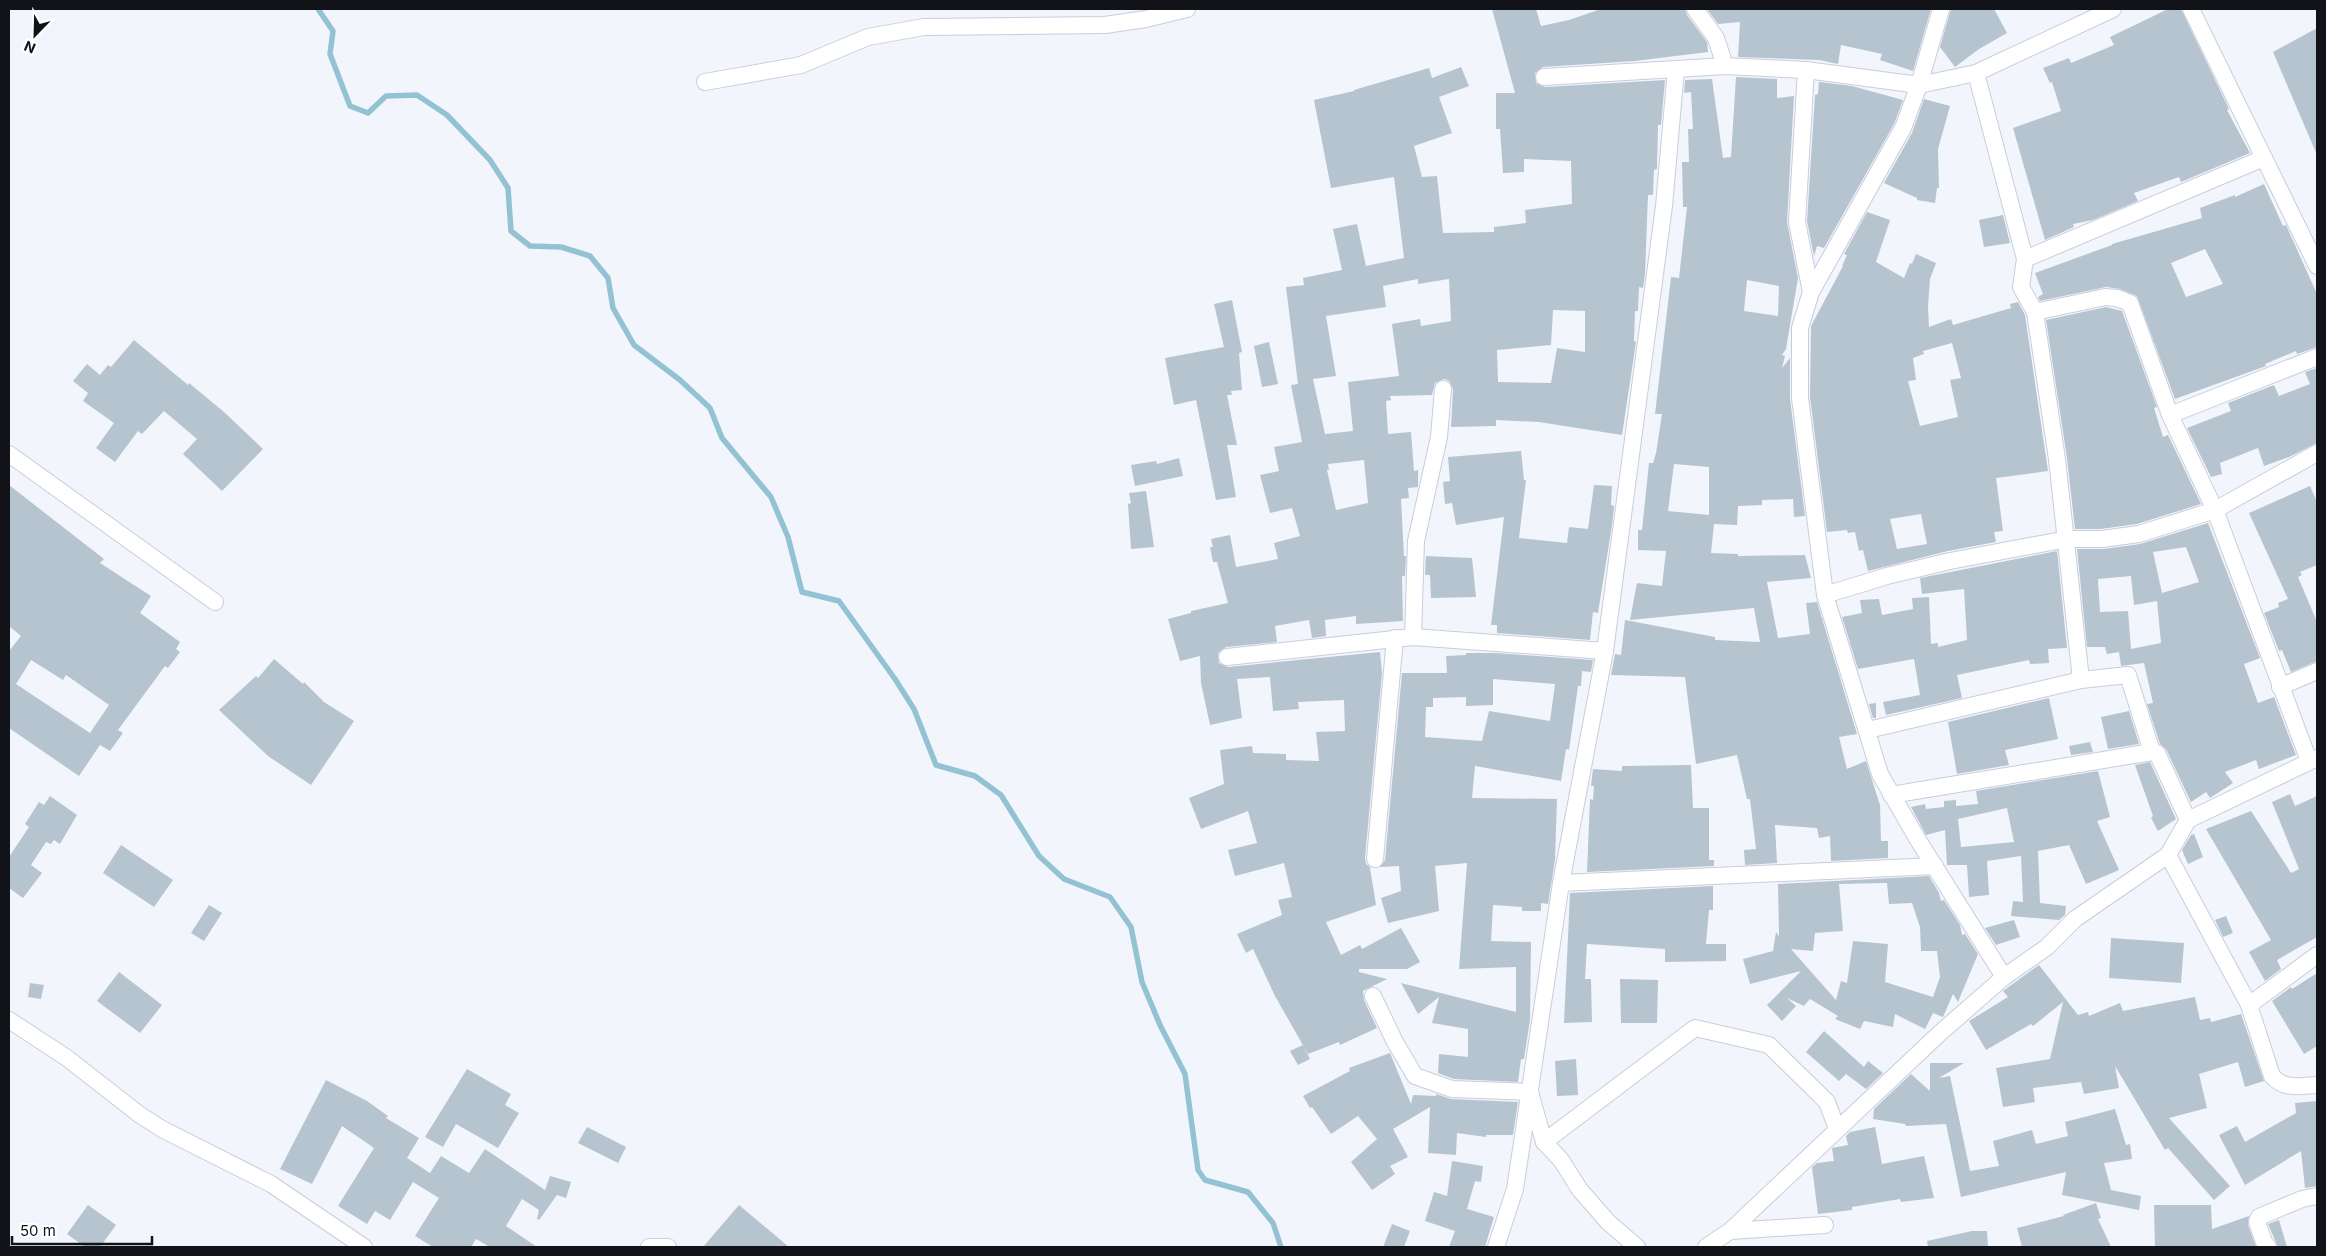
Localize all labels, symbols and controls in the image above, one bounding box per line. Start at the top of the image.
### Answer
north arrow [10,10,60,60]
text: N [21,38,38,57]
scale bar [12,1214,152,1246]
text: 50 m [20,1221,56,1240]

